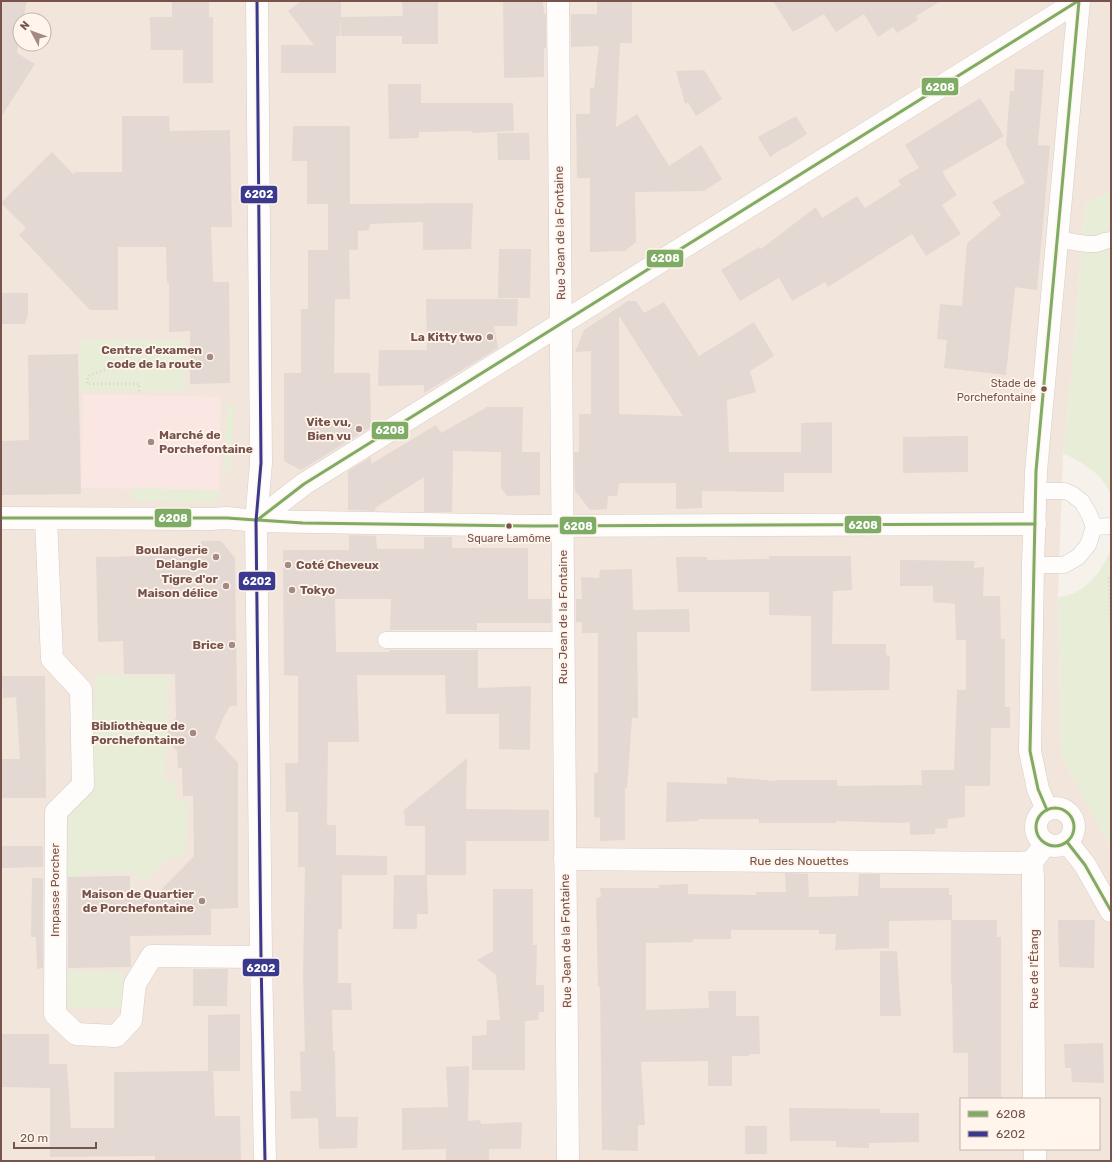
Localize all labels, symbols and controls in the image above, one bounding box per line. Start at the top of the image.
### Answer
north arrow [12,12,52,52]
text: N [17,18,32,33]
line badge: 6208 [921,77,959,96]
text: 6208 [925,81,955,94]
street label: Rue Jean de la Fontaine [552,165,568,300]
line badge: 6202 [240,185,278,204]
text: 6202 [245,188,273,201]
line badge: 6208 [646,249,684,268]
text: 6208 [650,252,680,265]
place label: La Kitty two [411,330,482,344]
marker: La Kitty two [485,332,495,342]
place label: Centre d'examen code de la route [101,343,202,371]
marker: Centre d'examen code de la route [205,352,215,362]
place label: Stade de Porchefontaine [957,377,1036,404]
marker: Stade de Porchefontaine [1039,384,1049,394]
place label: Vite vu, Bien vu [306,415,351,443]
line badge: 6208 [371,421,409,440]
marker: Vite vu, Bien vu [354,424,364,434]
text: 6208 [375,424,405,437]
place label: Marché de Porchefontaine [159,428,253,456]
marker: Marché de Porchefontaine [146,437,156,447]
line badge: 6208 [154,508,192,528]
text: 6208 [158,512,188,525]
line badge: 6208 [844,515,882,534]
line badge: 6208 [559,516,597,535]
text: 6208 [848,519,878,532]
text: 6208 [563,520,593,533]
marker: Square Lamôme [504,521,514,531]
place label: Square Lamôme [467,532,551,545]
place label: Boulangerie Delangle [136,543,208,571]
street label: Rue Jean de la Fontaine [556,550,570,684]
marker: Boulangerie Delangle [211,552,221,562]
place label: Coté Cheveux [296,558,379,572]
marker: Coté Cheveux [283,560,293,570]
line badge: 6202 [238,571,276,591]
place label: Tigre d'or Maison délice [138,572,219,600]
text: 6202 [243,575,271,588]
marker: Tigre d'or Maison délice [221,581,231,591]
place label: Tokyo [300,583,335,597]
marker: Tokyo [287,585,297,595]
place label: Brice [192,638,224,652]
marker: Brice [227,640,237,650]
place label: Bibliothèque de Porchefontaine [91,719,185,747]
marker: Bibliothèque de Porchefontaine [188,728,198,738]
street label: Impasse Porcher [48,843,62,937]
street label: Rue des Nouettes [749,854,849,868]
street label: Rue Jean de la Fontaine [558,873,574,1008]
place label: Maison de Quartier de Porchefontaine [82,887,195,915]
marker: Maison de Quartier de Porchefontaine [197,896,207,906]
street label: Rue de l'Étang [1027,929,1041,1009]
line badge: 6202 [242,958,280,977]
text: 6202 [247,962,275,975]
legend [960,1098,1100,1150]
text: 6208 [996,1107,1026,1121]
scale bar [14,1124,96,1150]
text: 6202 [996,1127,1025,1141]
text: 20 m [20,1131,48,1145]

